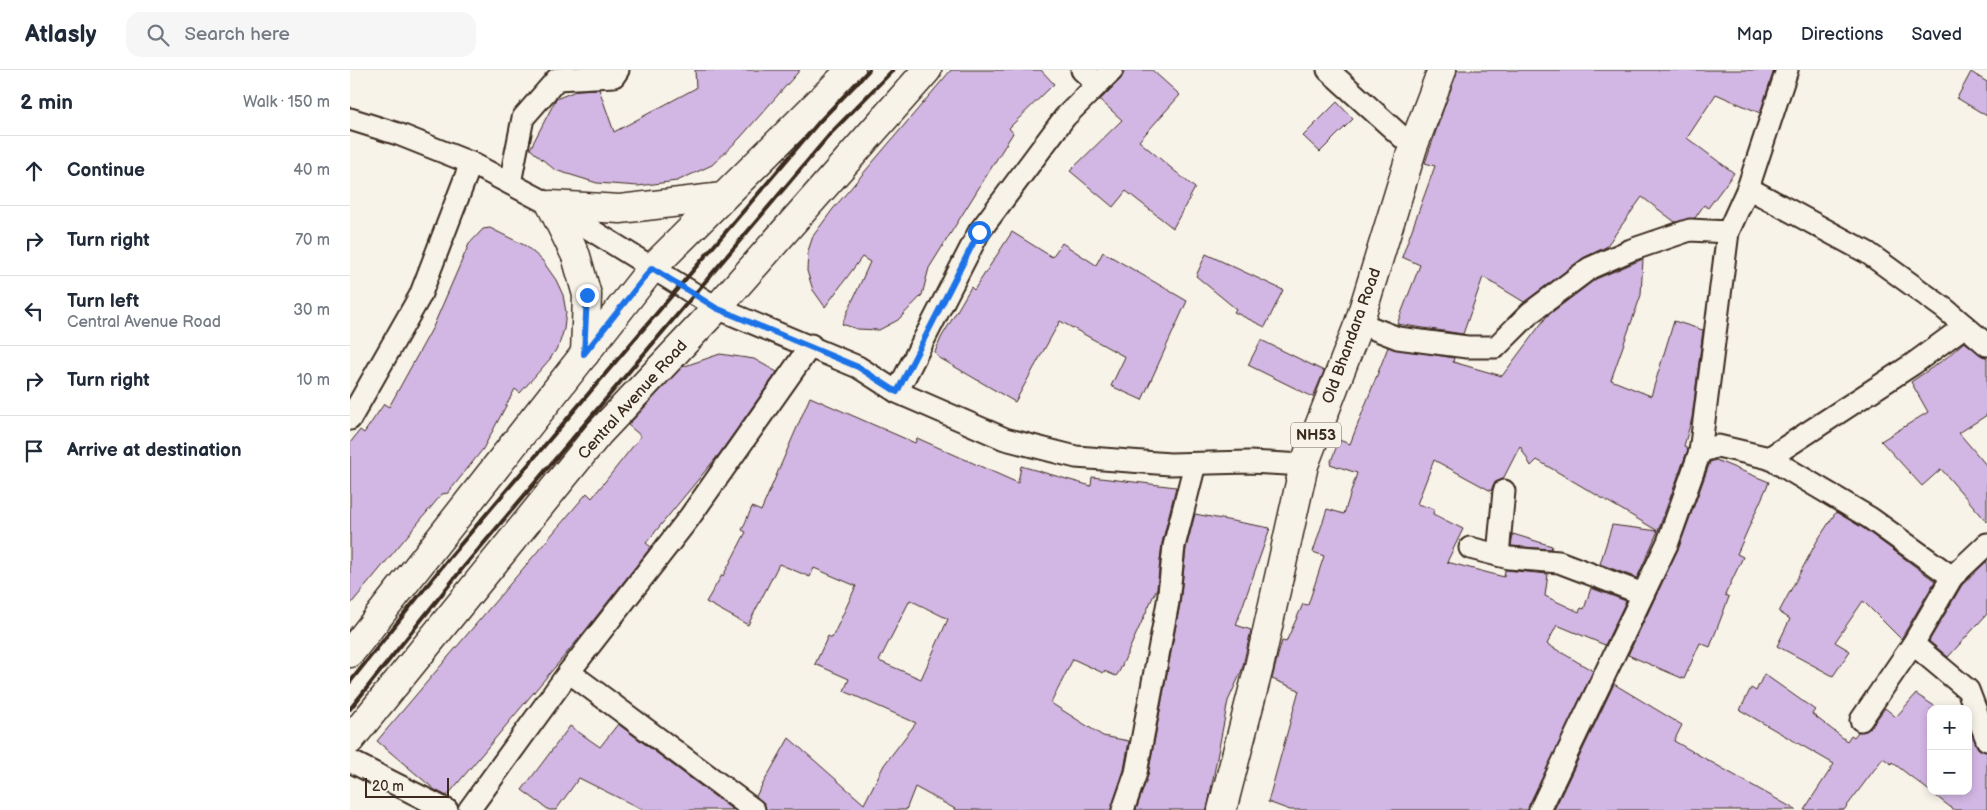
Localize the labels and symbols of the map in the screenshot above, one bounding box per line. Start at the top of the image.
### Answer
route start [968,221,991,244]
street label: Old Bhandara Road [1319,266,1385,406]
route end [576,284,599,307]
street label: Central Avenue Road [574,336,692,464]
road number: NH53 [1291,422,1341,448]
scale bar [365,775,449,798]

